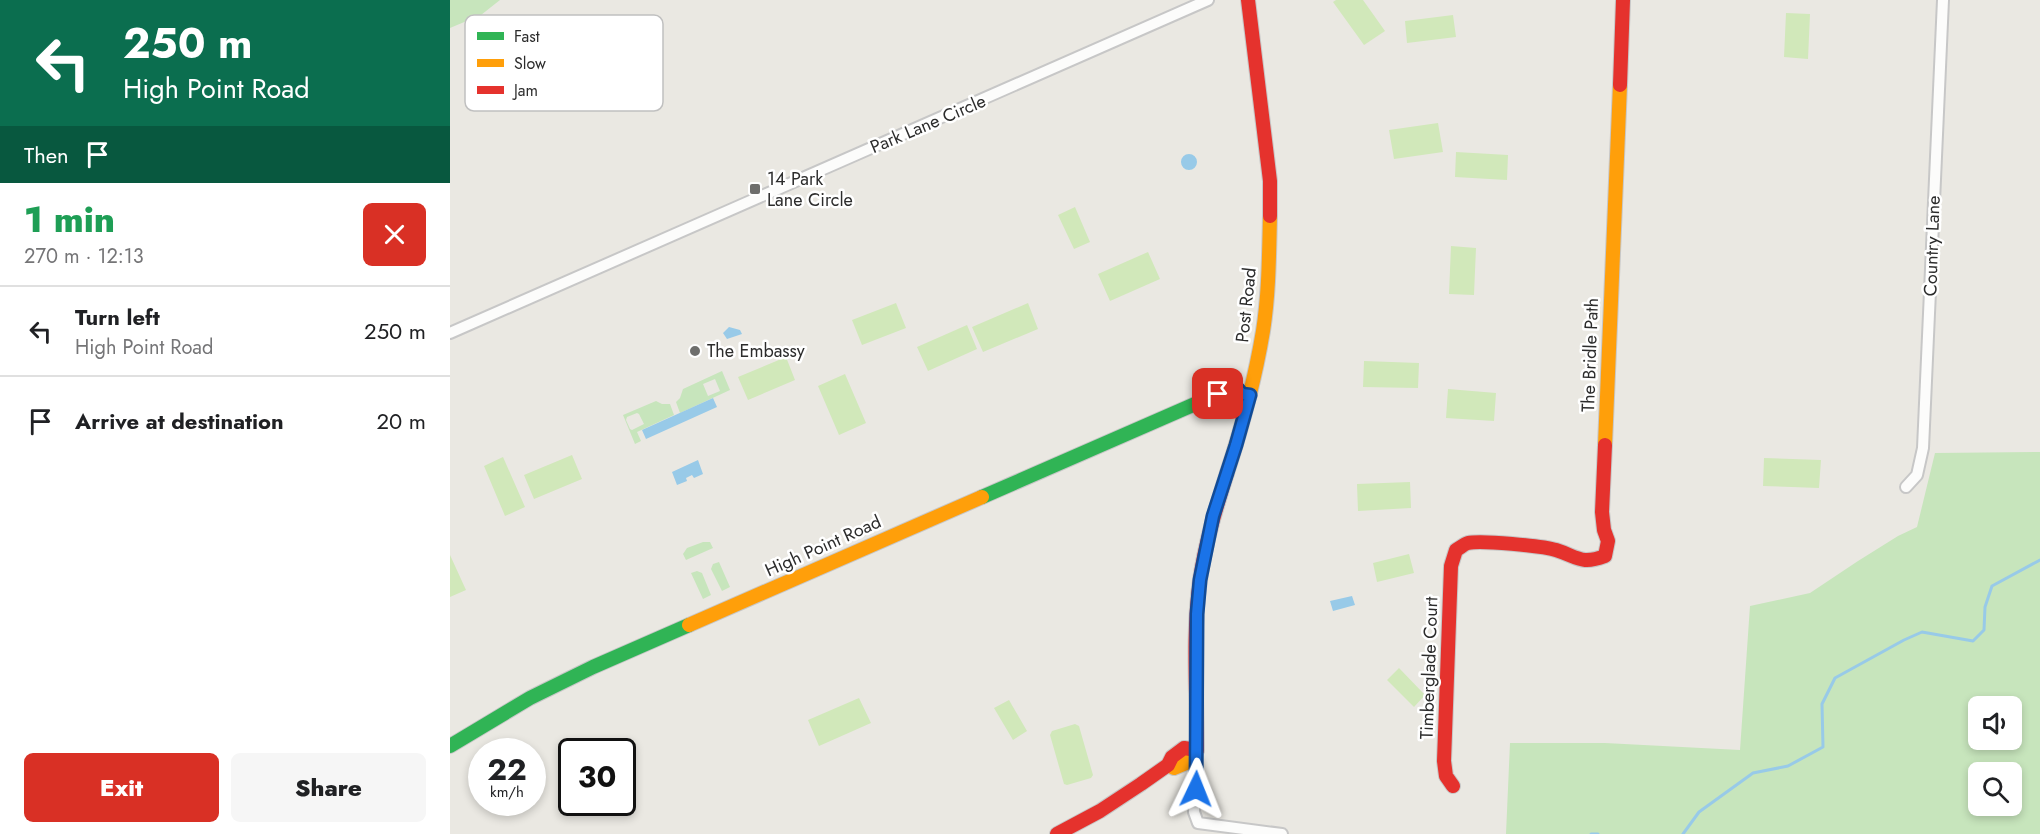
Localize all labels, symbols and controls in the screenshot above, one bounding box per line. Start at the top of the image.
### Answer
text: 250 m [123,13,253,74]
legend [465,15,663,111]
icon: left [24,24,102,102]
text: Fast [514,25,540,48]
text: Slow [514,52,546,75]
text: High Point Road [123,69,310,108]
text: Jam [512,79,538,102]
street label: Park Lane Circle [866,88,990,160]
icon: arrive [81,138,114,171]
text: Then [24,139,69,171]
place label: 14 Park Lane Circle [767,166,853,213]
marker: 14 Park Lane Circle [748,182,762,196]
text: 1 min [24,193,115,245]
street label: Country Lane [1917,195,1947,297]
button: close [363,203,426,266]
text: 270 m · 12:13 [24,242,144,271]
street label: Post Road [1229,266,1263,344]
street label: The Bridle Path [1575,297,1605,413]
text: Turn left [75,301,160,333]
icon: left [24,315,57,348]
text: 250 m [364,315,426,347]
text: High Point Road [75,333,213,362]
place label: The Embassy [707,338,805,364]
marker: The Embassy [688,344,702,358]
pin [1192,368,1243,419]
icon: arrive [1201,377,1234,410]
icon: arrive [24,405,57,438]
text: Arrive at destination [75,405,284,437]
text: 20 m [377,405,426,437]
street label: High Point Road [761,509,885,583]
street label: Timberglade Court [1414,596,1445,740]
map controls [1968,696,2022,816]
button: sound [1968,696,2022,750]
speed limit sign: 30 [558,738,636,816]
text: 22 [487,748,527,791]
button: Exit [24,753,219,822]
button: Share [231,753,426,822]
position arrow [1164,757,1228,821]
button: search [1968,762,2022,816]
text: km/h [490,781,524,803]

